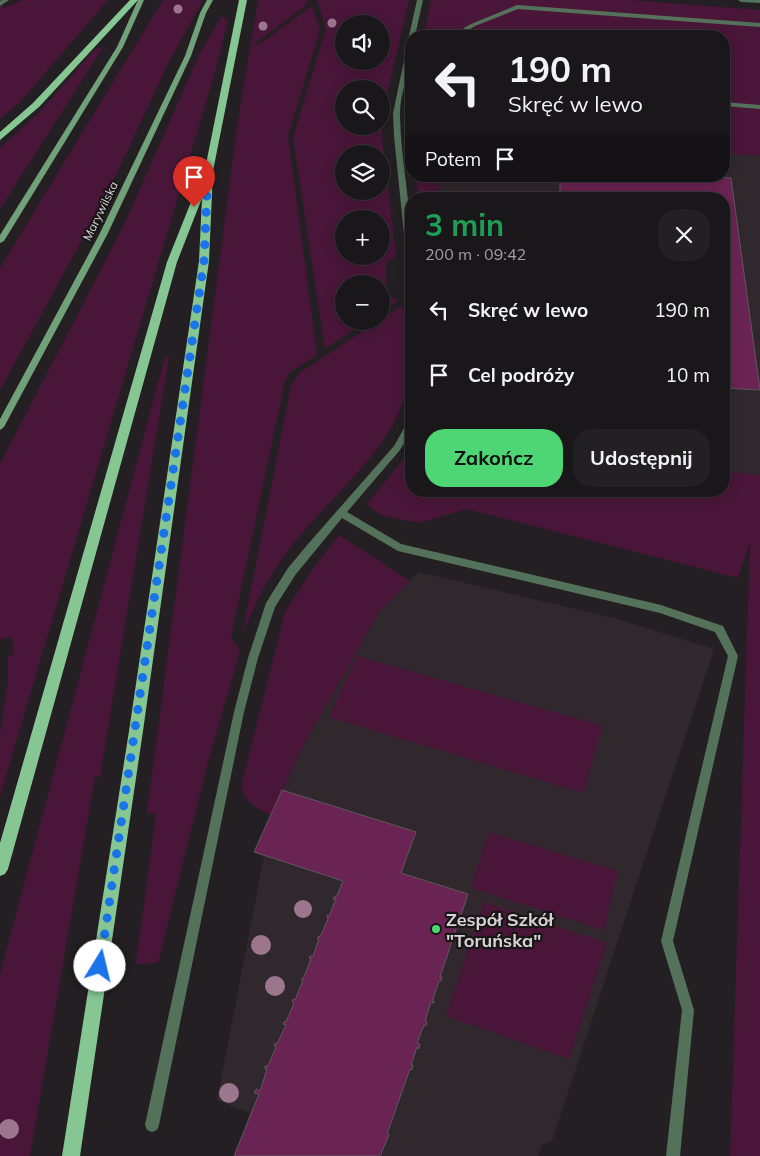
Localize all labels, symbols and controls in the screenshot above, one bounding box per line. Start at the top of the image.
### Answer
map controls [335,15,390,330]
button: sound [335,15,390,70]
text: 190 m [508,47,612,91]
icon: left [425,50,490,115]
button: search [335,80,390,135]
text: Skręć w lewo [508,90,643,118]
button: layers [335,145,390,200]
icon: arrive [491,145,519,173]
text: Potem [425,147,481,171]
pin [173,156,215,207]
icon: arrive [180,163,208,191]
street label: Marywilska [79,179,121,243]
text: 3 min [425,206,504,244]
button: close [658,209,710,261]
button: + [335,210,390,265]
text: 200 m · 09:42 [425,244,526,264]
button: − [335,275,390,330]
icon: left [425,296,453,324]
text: Skręć w lewo [468,298,588,322]
text: 190 m [654,298,710,322]
icon: arrive [425,361,453,389]
text: Cel podróży [468,363,574,387]
text: 10 m [666,363,710,387]
button: Zakończ [425,429,563,487]
button: Udostępnij [573,429,710,487]
place label: Zespół Szkół "Toruńska" [446,908,554,952]
marker: Zespół Szkół "Toruńska" [430,923,442,935]
position arrow [73,939,125,991]

